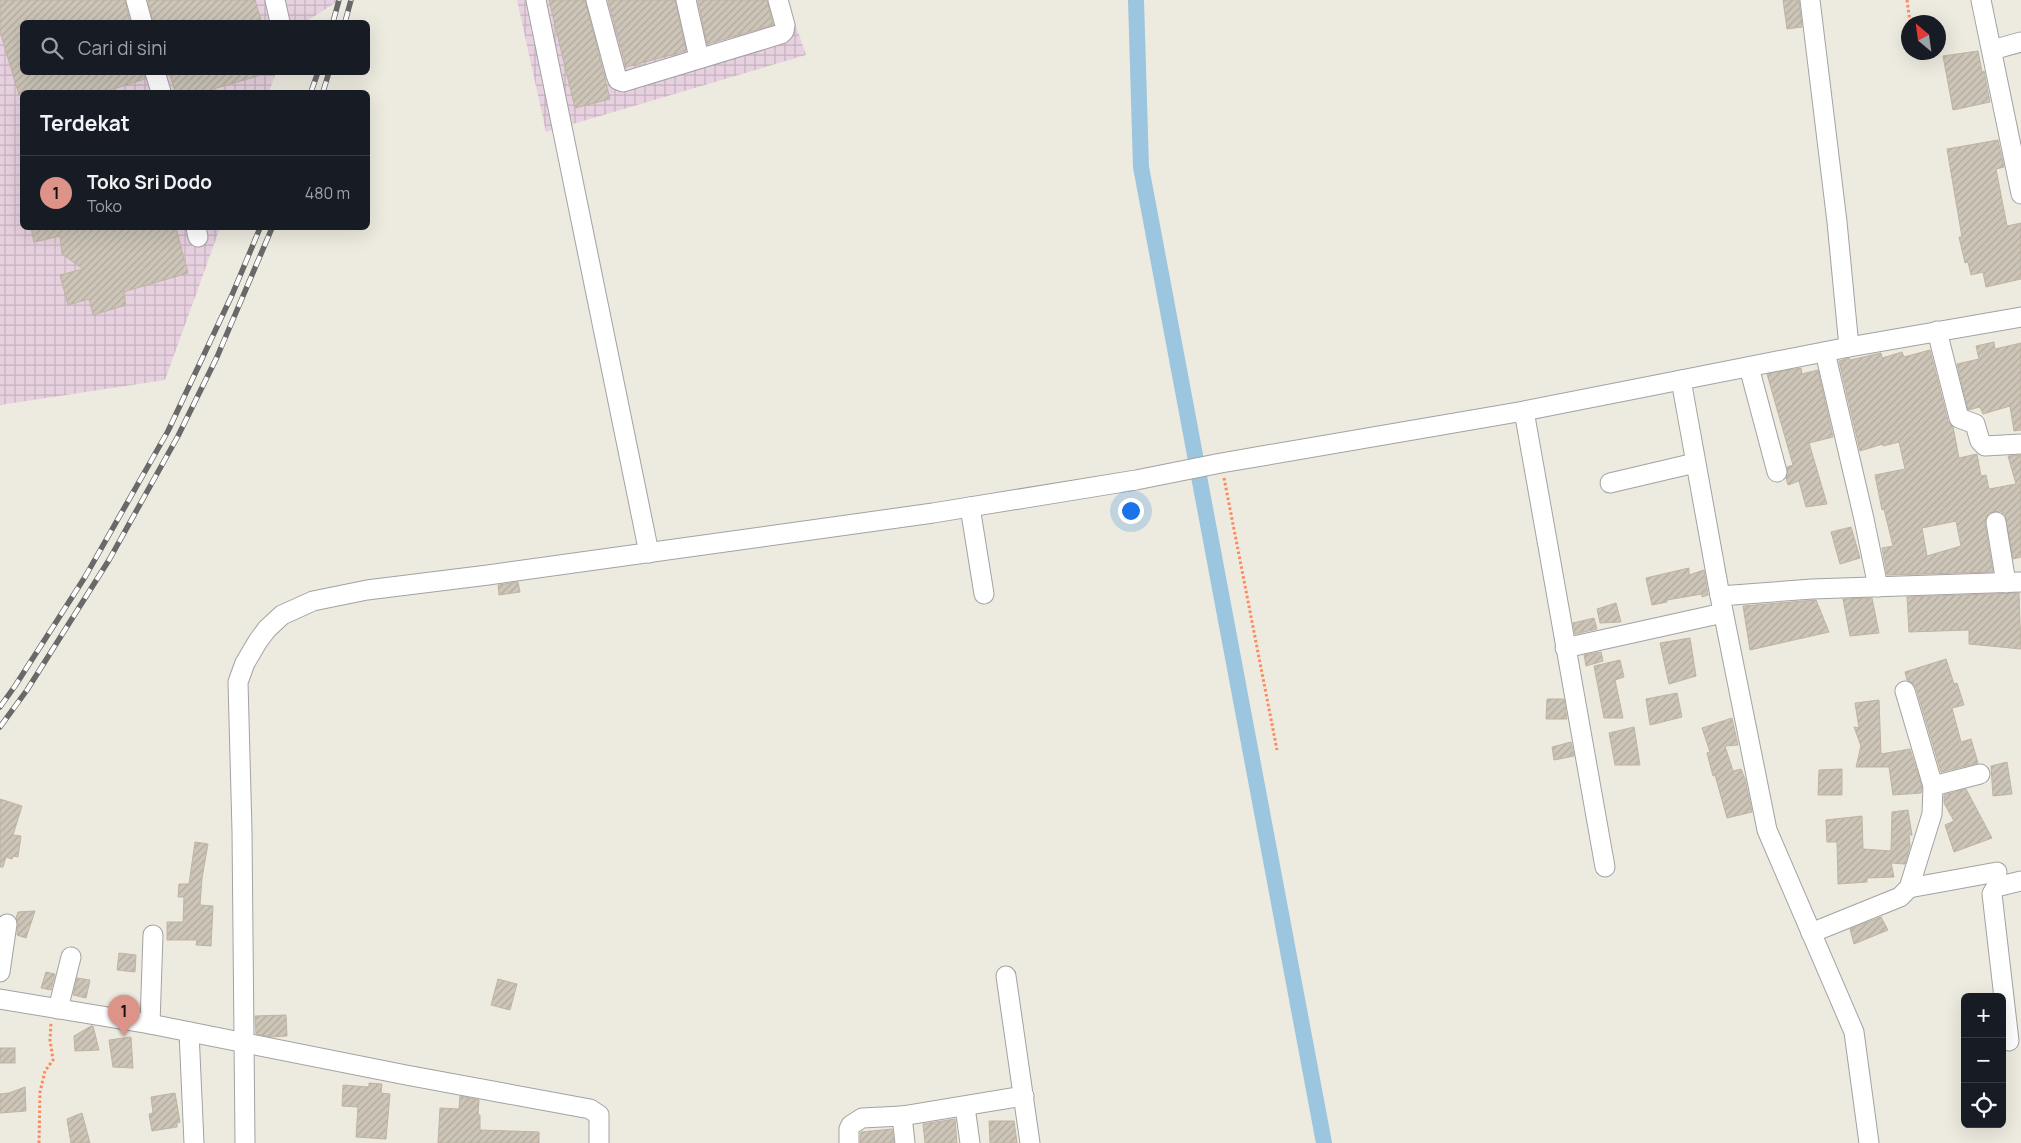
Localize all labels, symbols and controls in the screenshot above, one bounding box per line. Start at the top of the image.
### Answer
north arrow [1901,15,1946,60]
search box [20,20,370,75]
icon: search [38,34,66,62]
text: Cari di sini [78,35,167,61]
text: Terdekat [40,109,130,137]
text: Toko Sri Dodo [87,169,212,195]
text: 1 [52,182,60,204]
text: 480 m [305,182,350,204]
text: Toko [87,195,122,217]
your location [1118,498,1144,524]
map controls [1961,993,2006,1128]
button: + [1961,993,2006,1038]
pin: 1 [108,995,140,1036]
button: − [1961,1038,2006,1083]
button: locate [1961,1083,2006,1128]

